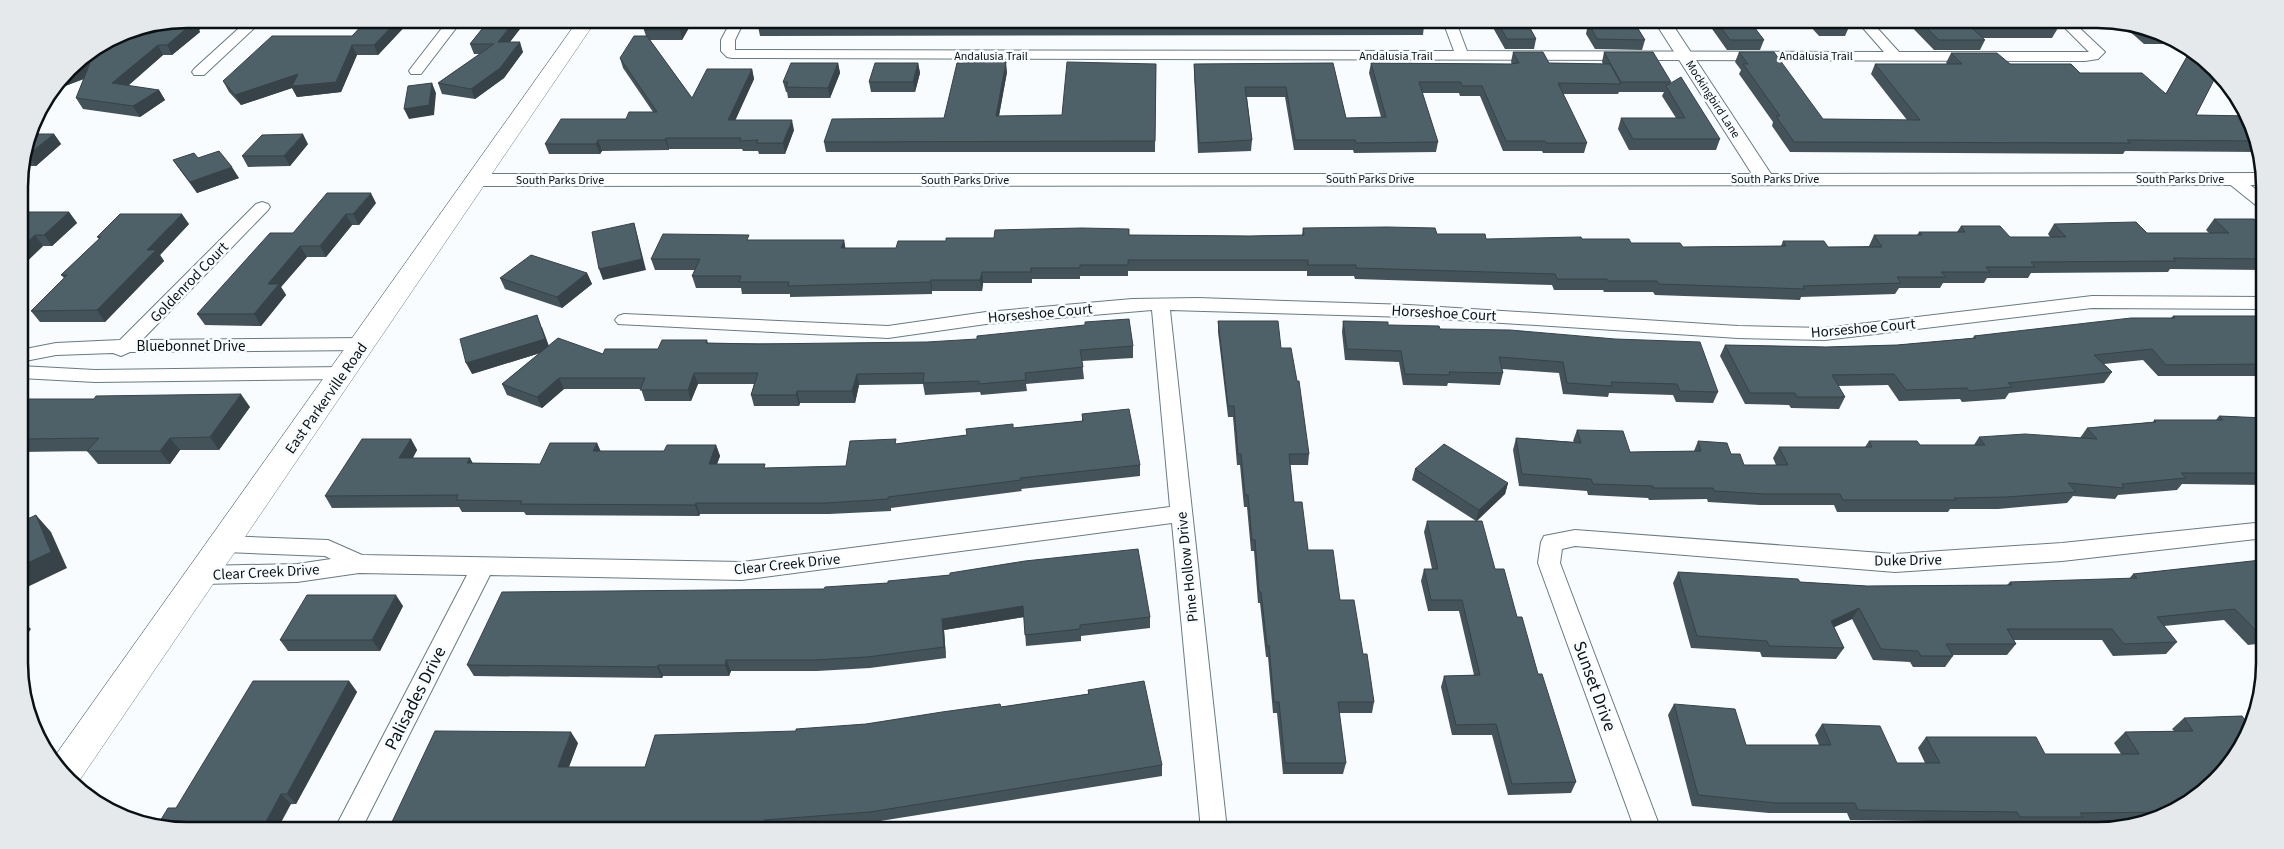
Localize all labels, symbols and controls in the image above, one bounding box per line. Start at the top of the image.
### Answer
street label: Andalusia Trail [954,48,1028,65]
street label: Andalusia Trail [1359,48,1433,65]
street label: Andalusia Trail [1779,48,1853,65]
street label: Mockingbird Lane [1681,57,1744,141]
street label: South Parks Drive [1326,171,1414,188]
street label: South Parks Drive [1731,171,1819,188]
street label: South Parks Drive [2136,171,2224,188]
street label: South Parks Drive [516,172,604,189]
street label: South Parks Drive [921,172,1009,189]
street label: Goldenrod Court [145,237,233,327]
street label: Horseshoe Court [987,298,1093,329]
street label: Horseshoe Court [1391,300,1497,327]
street label: Horseshoe Court [1810,313,1916,344]
street label: Bluebonnet Drive [137,336,245,357]
street label: East Parkerville Road [280,338,373,458]
street label: Pine Hollow Drive [1171,511,1204,623]
street label: Clear Creek Drive [733,548,841,581]
street label: Duke Drive [1874,549,1942,572]
street label: Clear Creek Drive [212,559,320,586]
street label: Sunset Drive [1567,638,1622,735]
street label: Palisades Drive [379,642,452,754]

